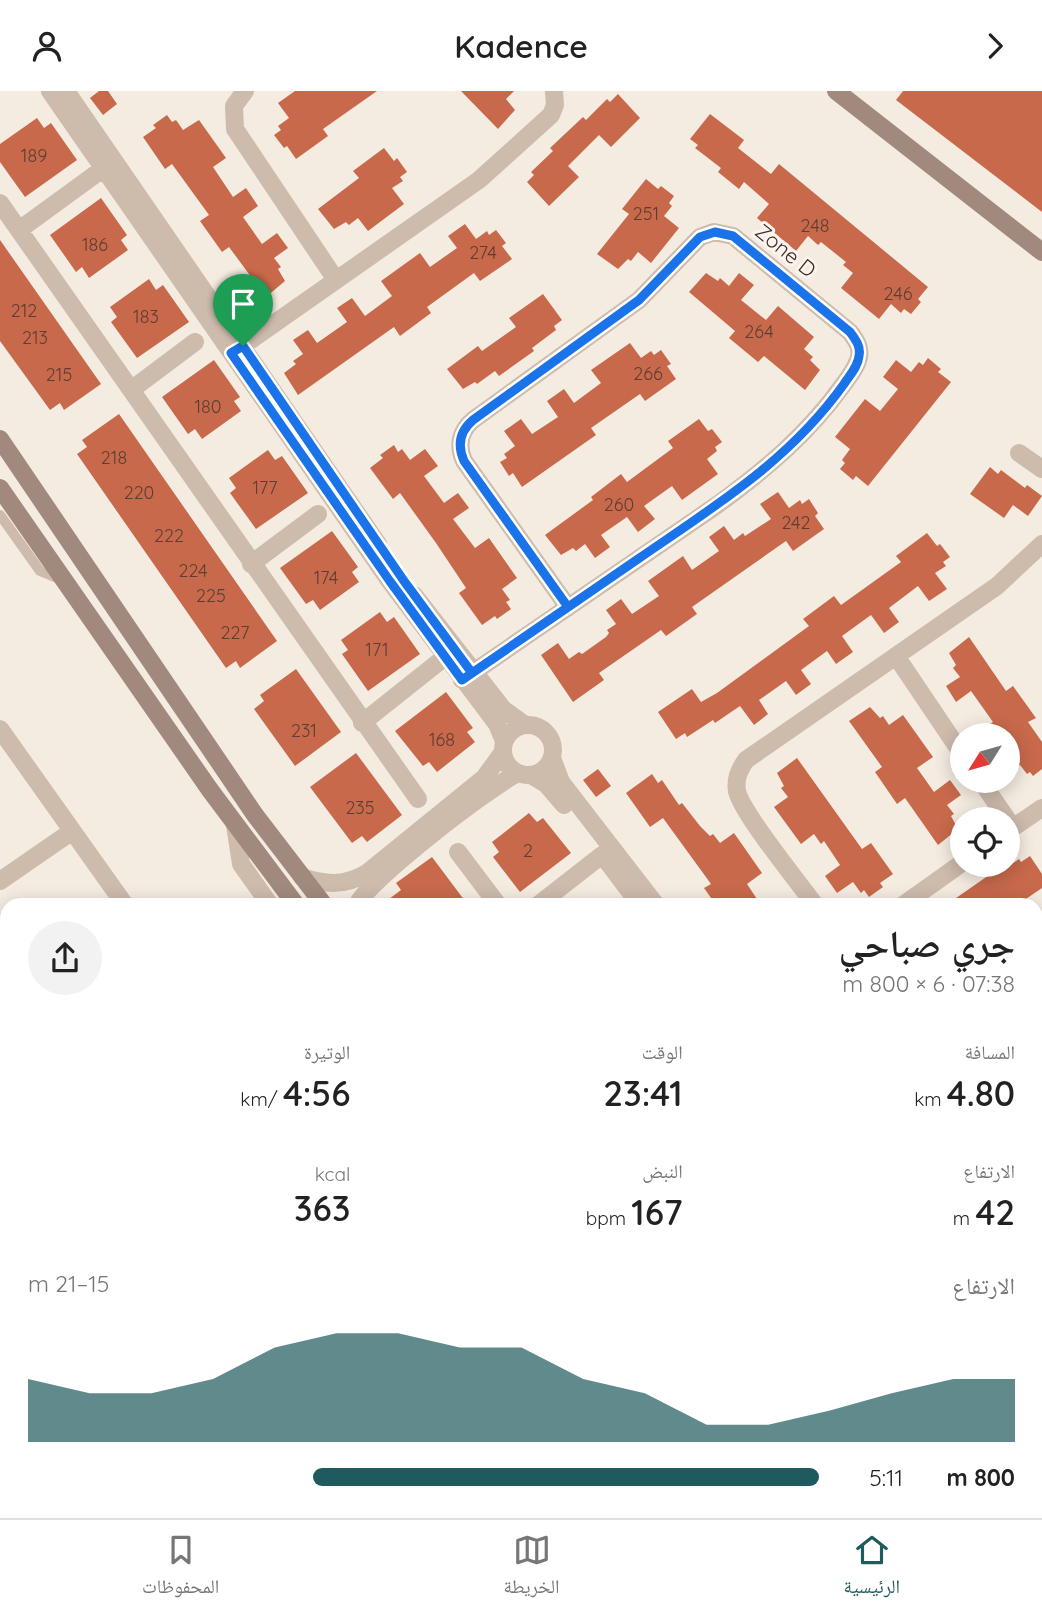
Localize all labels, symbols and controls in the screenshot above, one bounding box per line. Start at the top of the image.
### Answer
text: Kadence [454,26,588,66]
icon: person [28,27,66,65]
icon: forward [976,27,1014,65]
house number: 189 [21,144,47,167]
house number: 251 [633,202,659,225]
house number: 248 [801,214,829,237]
street label: Zone D [750,218,822,282]
house number: 186 [82,233,108,256]
house number: 274 [469,241,497,264]
pin [213,274,273,346]
house number: 246 [884,282,913,305]
icon: arrive [224,285,262,323]
house number: 212 [11,299,37,322]
house number: 183 [133,305,159,328]
house number: 264 [744,320,774,343]
house number: 213 [22,326,48,349]
house number: 266 [633,362,663,385]
house number: 215 [46,363,72,386]
house number: 180 [194,395,222,418]
house number: 218 [101,446,127,469]
house number: 177 [252,476,278,499]
house number: 220 [124,481,154,504]
house number: 260 [604,493,634,516]
house number: 242 [781,511,811,534]
house number: 222 [154,524,184,547]
house number: 224 [178,559,208,582]
house number: 174 [314,566,338,589]
house number: 225 [196,584,226,607]
house number: 227 [221,621,249,644]
house number: 171 [365,638,389,661]
house number: 231 [291,719,317,742]
north arrow [950,723,1020,793]
map controls [950,723,1020,877]
house number: 168 [429,728,455,751]
house number: 235 [345,796,375,819]
button: locate [950,807,1020,877]
house number: 2 [523,839,533,862]
text: جري صباحي [838,919,1015,967]
button: share [28,921,102,995]
text: 07:38 · 6 × 800 m [842,969,1015,998]
text: الوتيرة [304,1040,350,1064]
text: الوقت [642,1040,683,1064]
text: المسافة [965,1040,1015,1064]
text: 4:56 [283,1071,350,1115]
text: 23:41 [603,1071,683,1115]
text: 4.80 [947,1071,1015,1115]
text: /km [240,1087,283,1111]
text: km [914,1087,947,1111]
text: النبض [642,1159,683,1183]
text: الارتفاع [963,1159,1015,1183]
text: kcal [315,1162,350,1186]
text: 363 [294,1186,350,1230]
text: 167 [631,1190,683,1234]
text: 42 [975,1190,1015,1234]
text: bpm [586,1206,631,1230]
text: m [953,1206,975,1230]
text: 15–21 m [28,1269,109,1298]
text: الارتفاع [952,1271,1015,1300]
text: 5:11 [869,1463,903,1492]
text: 800 m [946,1463,1015,1492]
tab: المحفوظات [142,1531,219,1605]
tab: الخريطة [504,1531,559,1605]
tab: الرئيسية [844,1531,900,1605]

